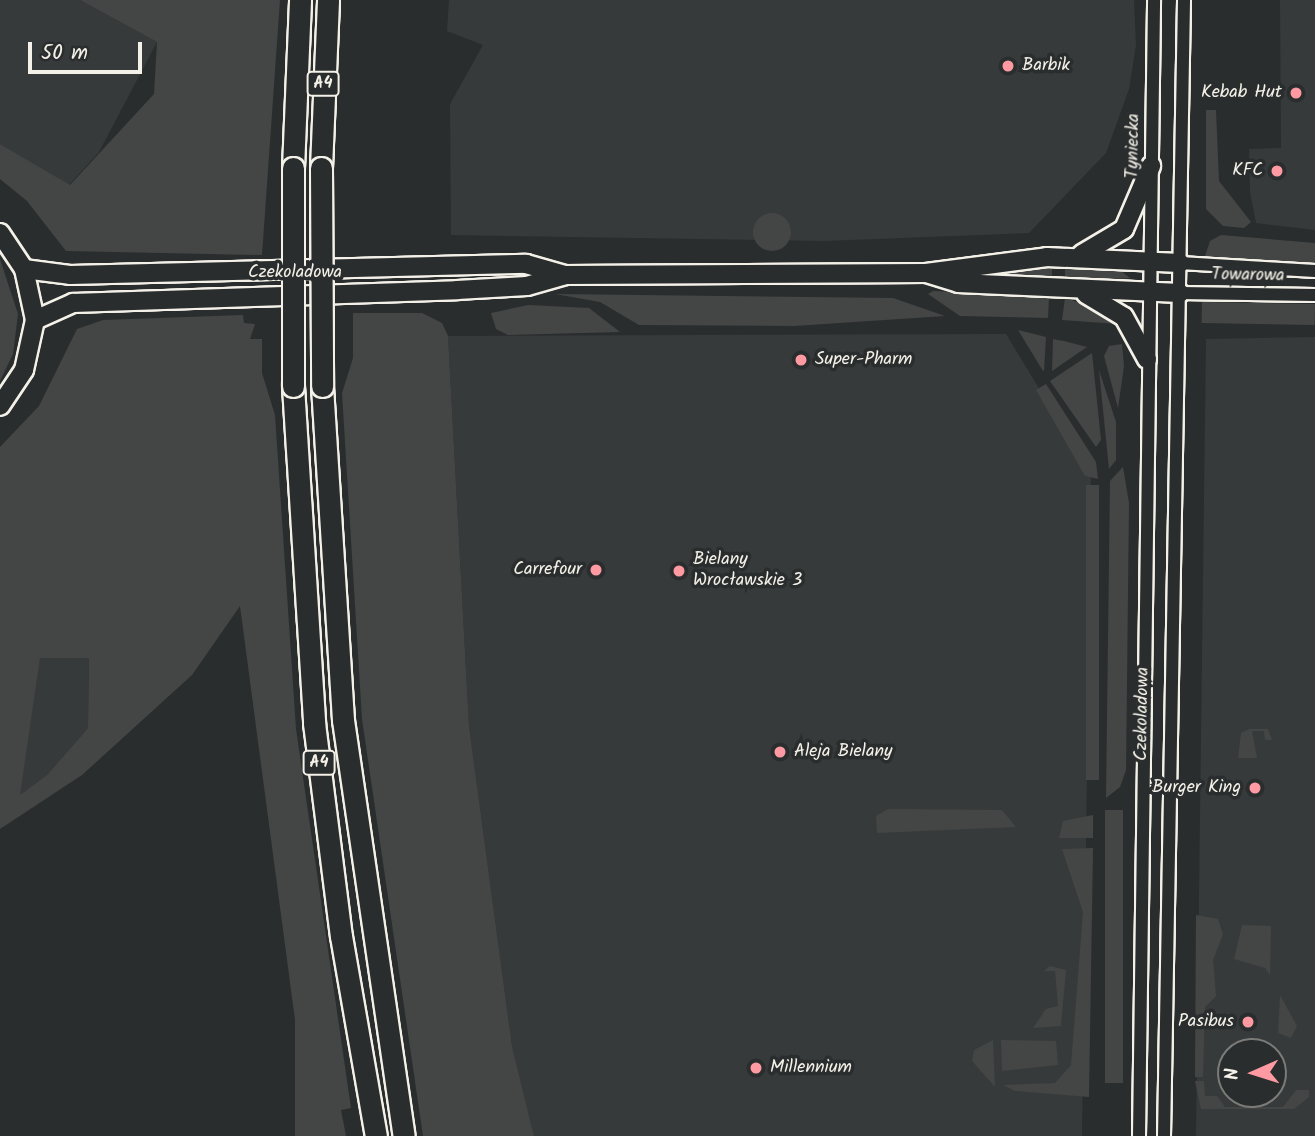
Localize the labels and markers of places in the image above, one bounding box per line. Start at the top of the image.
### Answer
place label: Barbik [1022,55,1070,77]
marker: Barbik [1000,58,1016,74]
place label: Kebab Hut [1201,82,1282,104]
marker: Kebab Hut [1288,85,1304,101]
place label: KFC [1232,160,1263,182]
marker: KFC [1269,163,1285,179]
place label: Super-Pharm [815,349,912,371]
marker: Super-Pharm [793,352,809,368]
place label: Bielany Wrocławskie 3 [693,550,802,592]
place label: Carrefour [513,559,582,581]
marker: Carrefour [588,562,604,578]
marker: Bielany Wrocławskie 3 [671,563,687,579]
place label: Aleja Bielany [794,741,892,763]
marker: Aleja Bielany [772,744,788,760]
place label: Burger King [1152,777,1241,799]
marker: Burger King [1247,780,1263,796]
place label: Pasibus [1178,1011,1234,1033]
marker: Pasibus [1240,1014,1256,1030]
place label: Millennium [770,1057,852,1079]
marker: Millennium [748,1060,764,1076]

